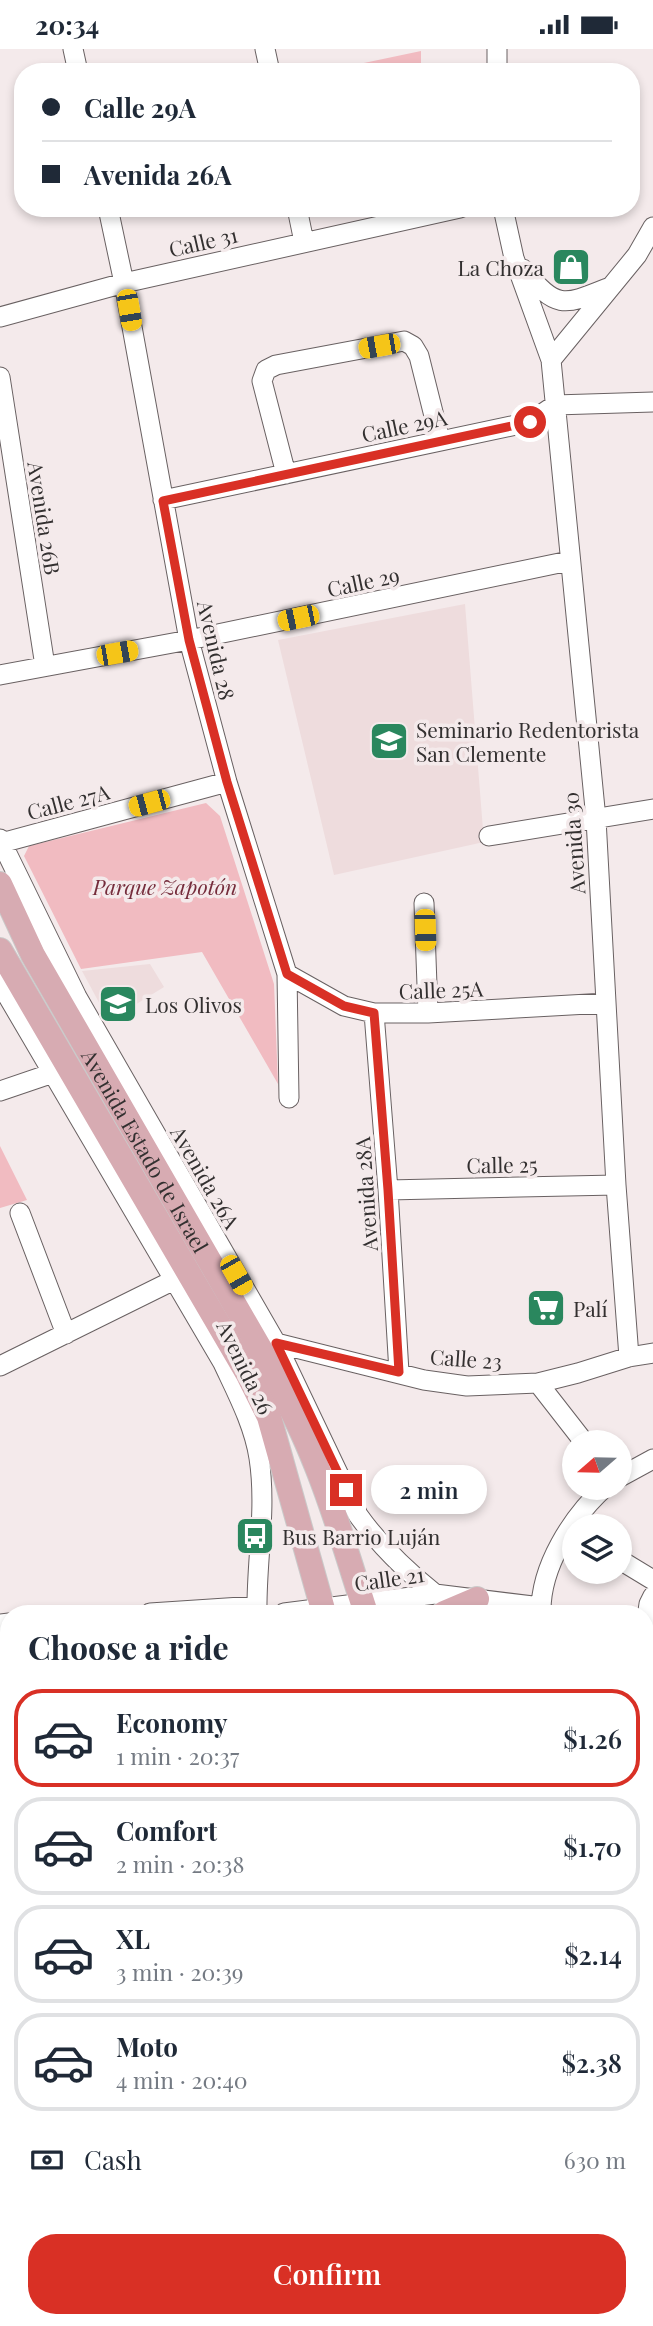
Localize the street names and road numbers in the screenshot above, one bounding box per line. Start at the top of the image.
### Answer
street label: Calle 31 [166,219,240,262]
street label: Calle 29A [359,402,450,448]
street label: Avenida 26B [22,458,68,577]
street label: Calle 29 [324,560,402,602]
street label: Avenida 28 [192,597,242,702]
street label: Calle 27A [24,776,113,825]
street label: Avenida 30 [555,791,591,896]
street label: Calle 25A [398,974,485,1004]
street label: Avenida Estado de Israel [76,1043,216,1257]
street label: Avenida 26A [165,1120,247,1234]
street label: Avenida 28A [347,1135,383,1253]
street label: Calle 25 [466,1149,538,1179]
street label: Avenida 26 [211,1314,281,1419]
street label: Calle 23 [429,1342,503,1374]
street label: Calle 21 [352,1559,426,1597]

